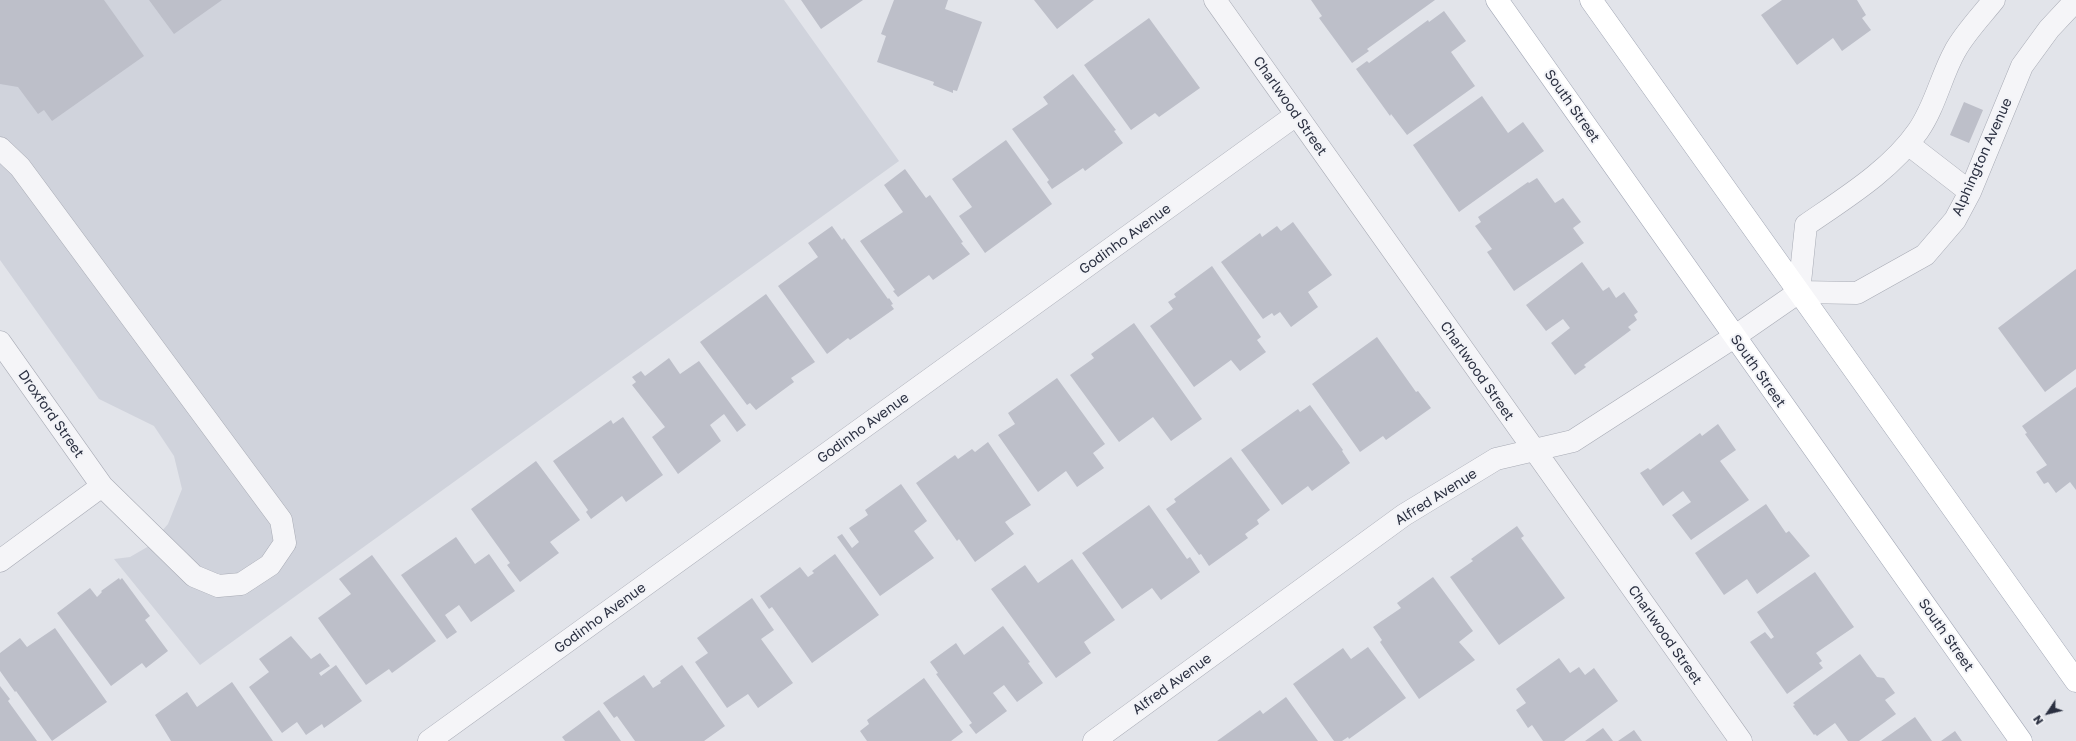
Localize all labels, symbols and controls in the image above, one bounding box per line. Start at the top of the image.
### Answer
street label: Charlwood Street [1249,53,1331,159]
street label: South Street [1541,66,1603,146]
street label: Alphington Avenue [1948,95,2016,219]
street label: Godinho Avenue [1076,200,1174,278]
street label: Charlwood Street [1436,318,1518,424]
street label: South Street [1727,331,1789,411]
street label: Droxford Street [15,367,87,461]
street label: Godinho Avenue [814,389,912,467]
street label: Alfred Avenue [1392,465,1480,529]
street label: Godinho Avenue [551,579,649,657]
street label: Charlwood Street [1624,582,1706,688]
street label: South Street [1915,595,1977,675]
street label: Alfred Avenue [1129,650,1215,718]
north arrow [2028,693,2068,733]
text: N [2030,713,2045,727]

